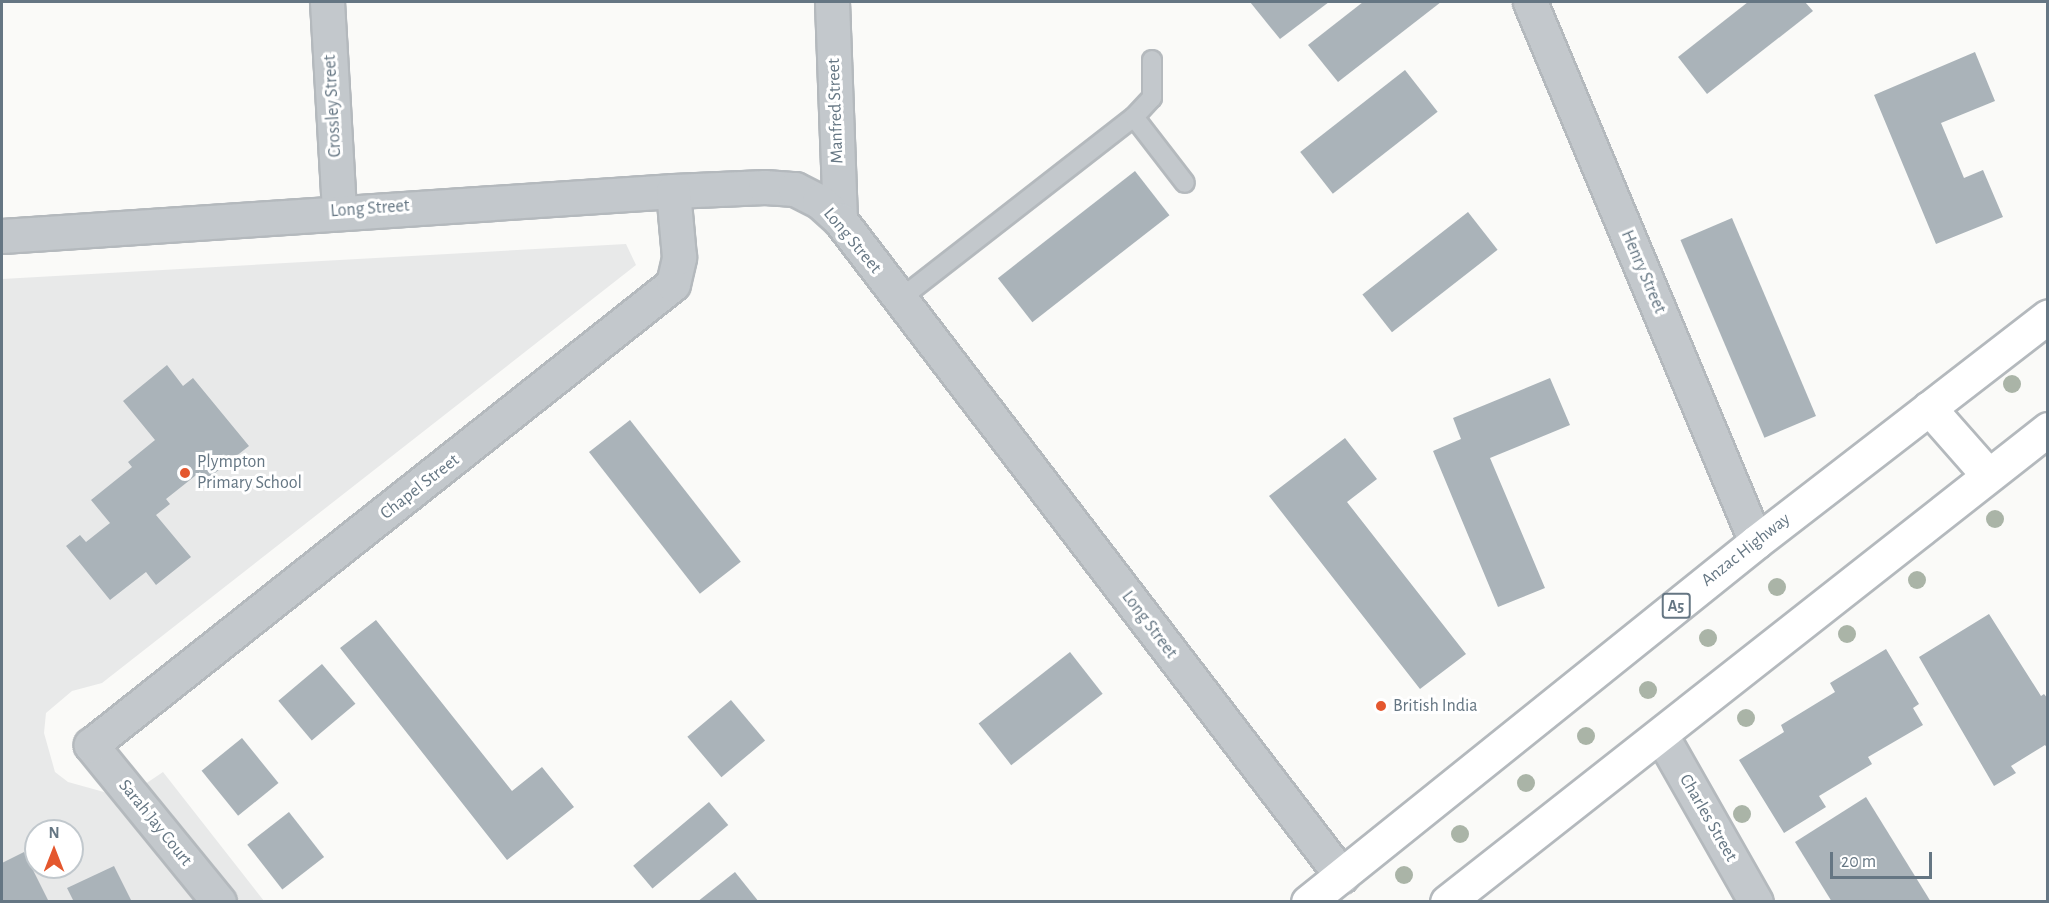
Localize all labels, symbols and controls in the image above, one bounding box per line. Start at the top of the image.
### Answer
street label: Crossley Street [320,54,346,158]
street label: Manfred Street [823,58,849,164]
street label: Long Street [330,195,410,223]
street label: Long Street [818,204,886,278]
street label: Henry Street [1616,227,1670,317]
street label: Chapel Street [376,449,464,525]
place label: Plympton Primary School [197,452,302,494]
marker: Plympton Primary School [178,466,192,480]
street label: Anzac Highway [1697,508,1795,592]
street label: Long Street [1117,587,1181,663]
road number: A5 [1661,593,1691,619]
place label: British India [1393,695,1478,717]
marker: British India [1374,699,1388,713]
street label: Charles Street [1674,770,1742,866]
street label: Sarah Jay Court [114,775,196,871]
north arrow [24,819,84,879]
text: N [48,825,60,841]
scale bar [1833,840,1935,878]
text: 20 m [1841,853,1876,871]

